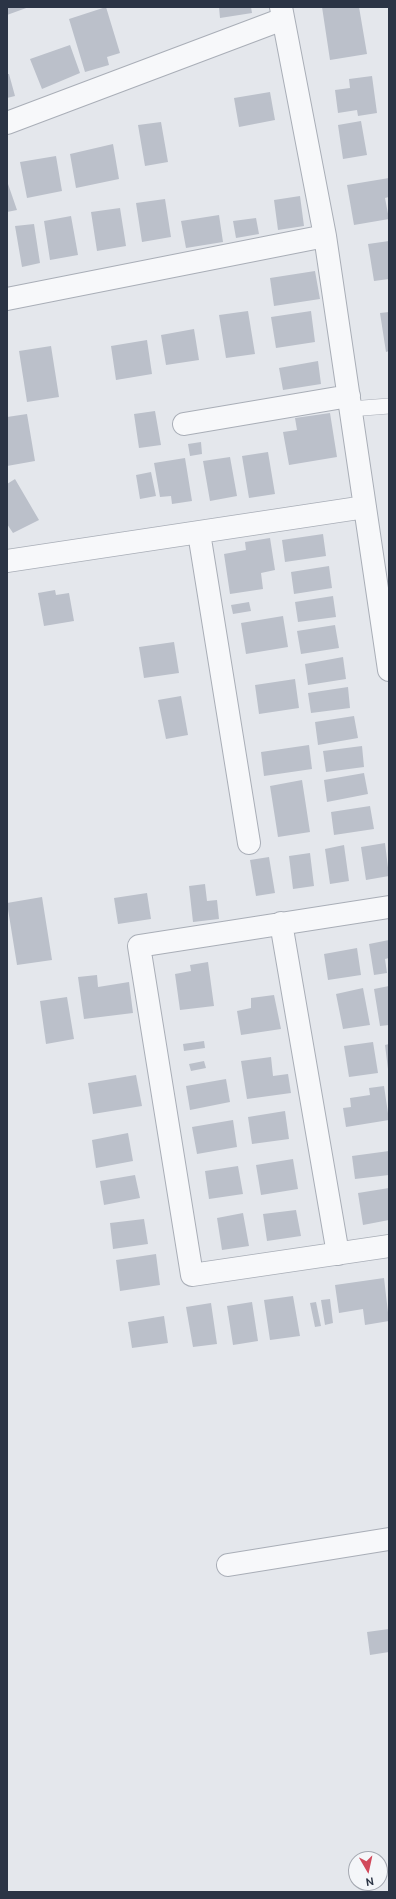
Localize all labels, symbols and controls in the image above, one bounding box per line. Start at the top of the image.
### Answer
north arrow [348,1851,388,1891]
text: N [365,1875,375,1888]

